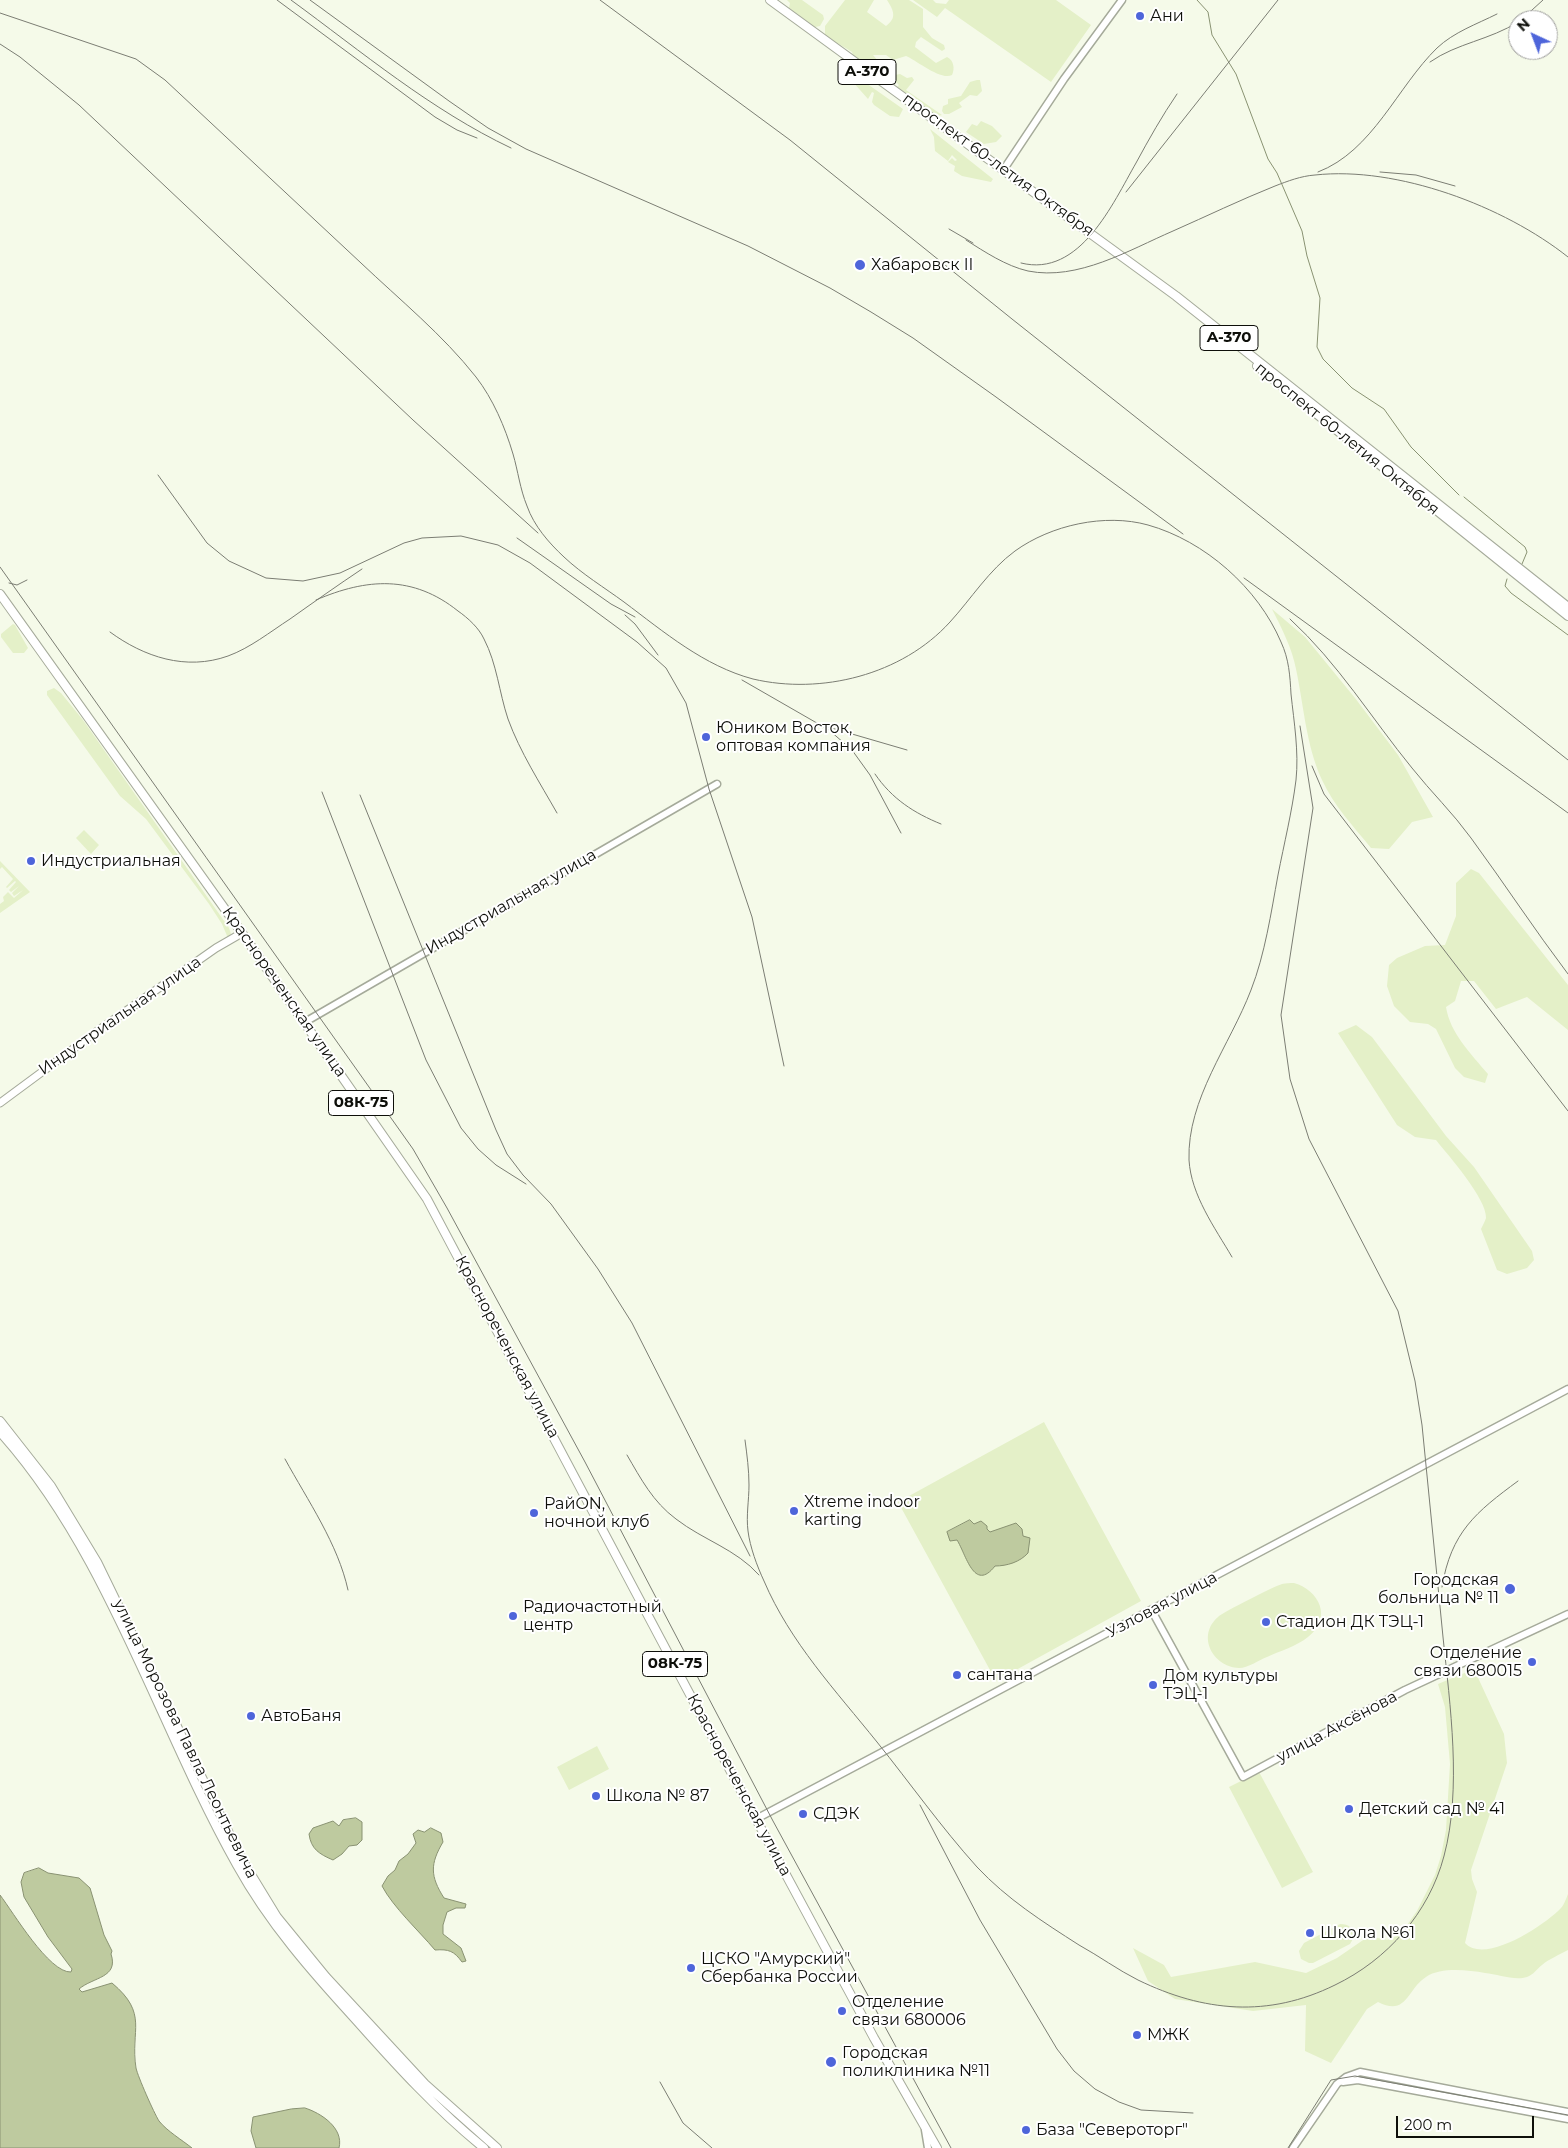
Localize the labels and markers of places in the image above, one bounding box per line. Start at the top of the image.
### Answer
place label: Ани [1150,6,1184,26]
marker: Ани [1134,10,1146,22]
place label: Хабаровск II [871,255,973,275]
marker: Хабаровск II [853,258,867,272]
place label: Юником Восток, оптовая компания [716,718,871,756]
marker: Юником Восток, оптовая компания [700,731,712,743]
place label: Индустриальная [41,851,181,871]
marker: Индустриальная [25,855,37,867]
place label: Xtreme indoor karting [804,1492,920,1530]
place label: РайON, ночной клуб [544,1494,649,1532]
marker: Xtreme indoor karting [788,1505,800,1517]
marker: РайON, ночной клуб [528,1507,540,1519]
place label: Городская больница № 11 [1378,1570,1499,1608]
marker: Городская больница № 11 [1503,1582,1517,1596]
place label: Радиочастотный центр [523,1597,662,1635]
marker: Радиочастотный центр [507,1610,519,1622]
place label: Стадион ДК ТЭЦ-1 [1276,1612,1424,1632]
marker: Стадион ДК ТЭЦ-1 [1260,1616,1272,1628]
place label: Отделение связи 680015 [1414,1643,1522,1681]
marker: Отделение связи 680015 [1526,1656,1538,1668]
place label: сантана [967,1665,1033,1685]
place label: Дом культуры ТЭЦ-1 [1163,1666,1278,1704]
marker: сантана [951,1669,963,1681]
marker: Дом культуры ТЭЦ-1 [1147,1679,1159,1691]
place label: АвтоБаня [261,1706,341,1726]
marker: АвтоБаня [245,1710,257,1722]
place label: Школа № 87 [606,1786,709,1806]
marker: Школа № 87 [590,1790,602,1802]
place label: Детский сад № 41 [1359,1799,1505,1819]
marker: Детский сад № 41 [1343,1803,1355,1815]
place label: СДЭК [813,1804,859,1824]
marker: СДЭК [797,1808,809,1820]
place label: Школа №61 [1320,1923,1415,1943]
marker: Школа №61 [1304,1927,1316,1939]
place label: ЦСКО "Амурский" Сбербанка России [701,1949,858,1987]
marker: ЦСКО "Амурский" Сбербанка России [685,1962,697,1974]
place label: Отделение связи 680006 [852,1992,966,2030]
marker: Отделение связи 680006 [836,2005,848,2017]
place label: МЖК [1147,2025,1189,2045]
marker: МЖК [1131,2029,1143,2041]
place label: Городская поликлиника №11 [842,2043,990,2081]
marker: Городская поликлиника №11 [824,2055,838,2069]
place label: База "Североторг" [1036,2120,1188,2140]
marker: База "Североторг" [1020,2124,1032,2136]

